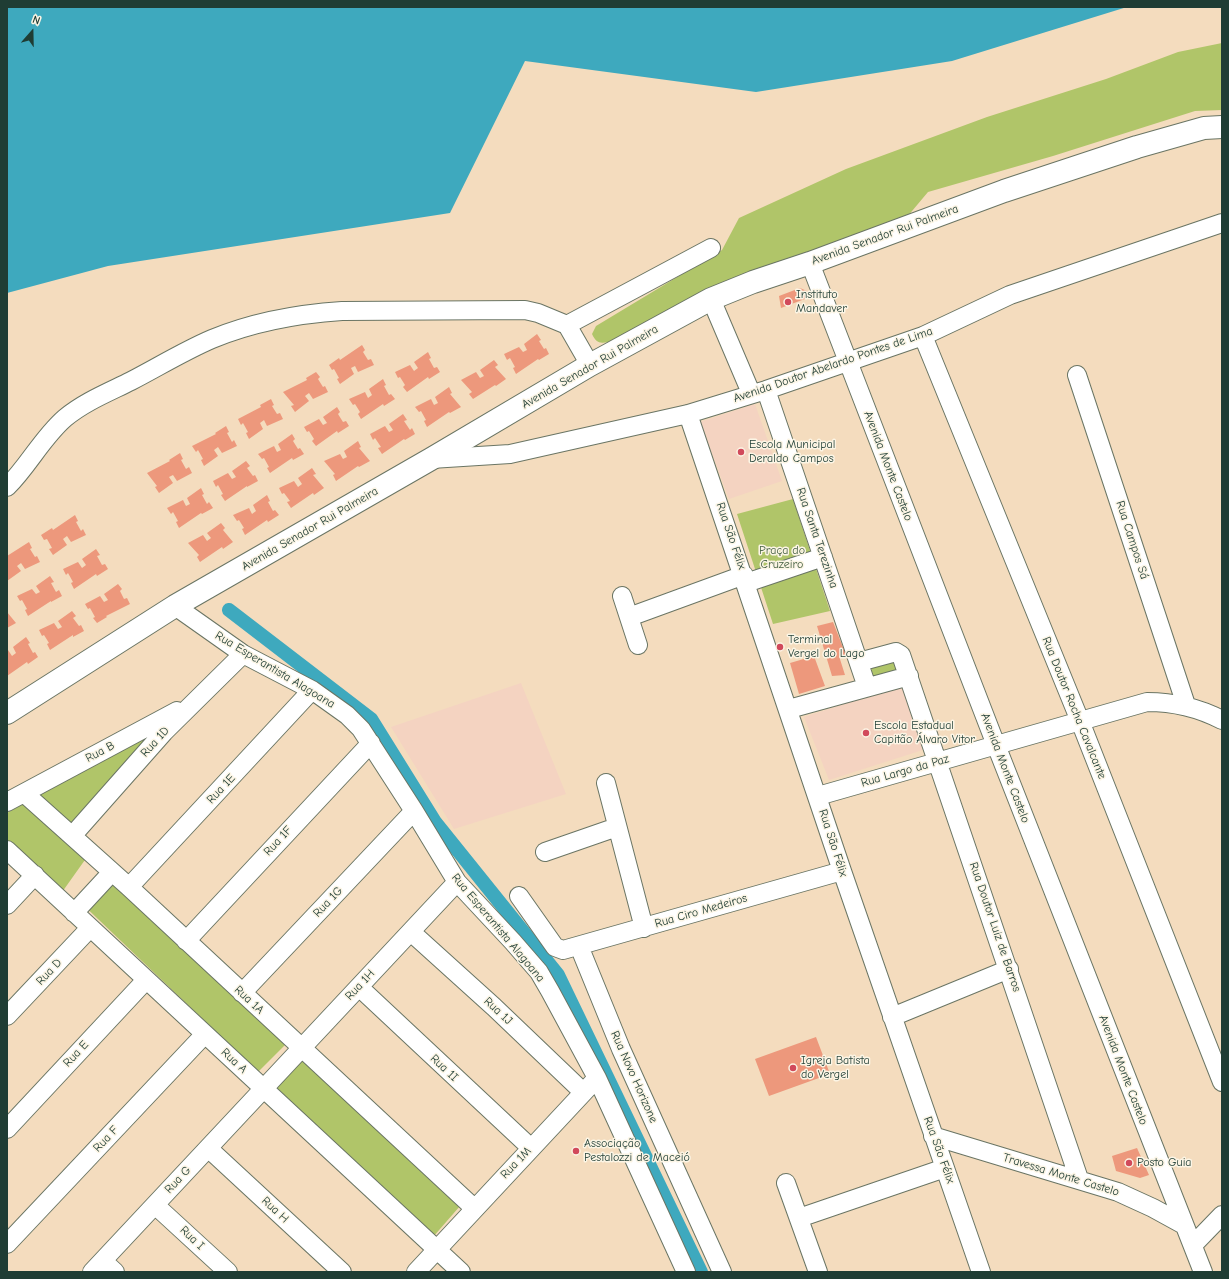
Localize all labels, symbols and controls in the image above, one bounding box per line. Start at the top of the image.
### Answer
north arrow [12,12,52,52]
text: N [31,13,42,28]
street label: Avenida Senador Rui Palmeira [810,202,960,268]
place label: Instituto Mandaver [796,288,847,316]
marker: Instituto Mandaver [783,297,793,307]
street label: Avenida Senador Rui Palmeira [519,322,661,412]
street label: Avenida Doutor Abelardo Pontes de Lima [731,324,935,406]
street label: Avenida Monte Castelo [860,409,916,523]
place label: Escola Municipal Deraldo Campos [749,438,835,466]
marker: Escola Municipal Deraldo Campos [736,447,746,457]
street label: Avenida Senador Rui Palmeira [239,484,381,574]
street label: Rua Santa Terezinha [793,486,841,590]
street label: Rua Campos Sá [1113,499,1151,581]
street label: Rua São Félix [713,501,749,571]
park label: Praça do Cruzeiro [759,544,805,572]
street label: Rua Esperantista Alagoana [212,628,338,712]
place label: Terminal Vergel do Lago [788,633,865,661]
street label: Rua Doutor Rocha Cavalcante [1039,635,1109,781]
marker: Terminal Vergel do Lago [775,642,785,652]
street label: Avenida Monte Castelo [977,711,1033,825]
place label: Escola Estadual Capitão Álvaro Vitor [874,719,975,747]
street label: Rua 1D [138,724,172,760]
marker: Escola Estadual Capitão Álvaro Vitor [861,728,871,738]
street label: Rua B [83,738,117,766]
street label: Rua Largo da Paz [859,752,951,790]
street label: Rua 1E [204,771,238,807]
street label: Rua São Félix [815,808,851,878]
street label: Rua 1F [261,823,295,859]
street label: Rua Doutor Luiz de Barros [966,860,1024,994]
street label: Rua Esperantista Alagoana [448,871,548,985]
street label: Rua 1G [310,884,346,920]
street label: Rua Ciro Medeiros [653,891,749,931]
street label: Rua D [33,956,65,988]
street label: Rua 1H [342,967,378,1003]
street label: Rua 1A [231,983,267,1017]
street label: Rua 1J [481,994,515,1028]
street label: Avenida Monte Castelo [1095,1013,1151,1127]
street label: Rua Novo Horizone [607,1029,661,1125]
street label: Rua E [60,1038,92,1070]
street label: Rua A [218,1045,250,1077]
street label: Rua 1I [427,1052,461,1084]
place label: Igreja Batista do Vergel [801,1054,870,1082]
marker: Igreja Batista do Vergel [788,1063,798,1073]
street label: Rua São Félix [920,1115,958,1185]
street label: Rua F [90,1123,122,1155]
place label: Associação Pestalozzi de Maceió [584,1137,690,1165]
street label: Rua 1M [498,1144,534,1182]
marker: Associação Pestalozzi de Maceió [571,1146,581,1156]
street label: Travessa Monte Castelo [1001,1150,1121,1200]
place label: Posto Guia [1137,1156,1192,1170]
marker: Posto Guia [1124,1158,1134,1168]
street label: Rua G [162,1163,194,1197]
street label: Rua H [258,1194,292,1226]
street label: Rua I [177,1223,207,1253]

